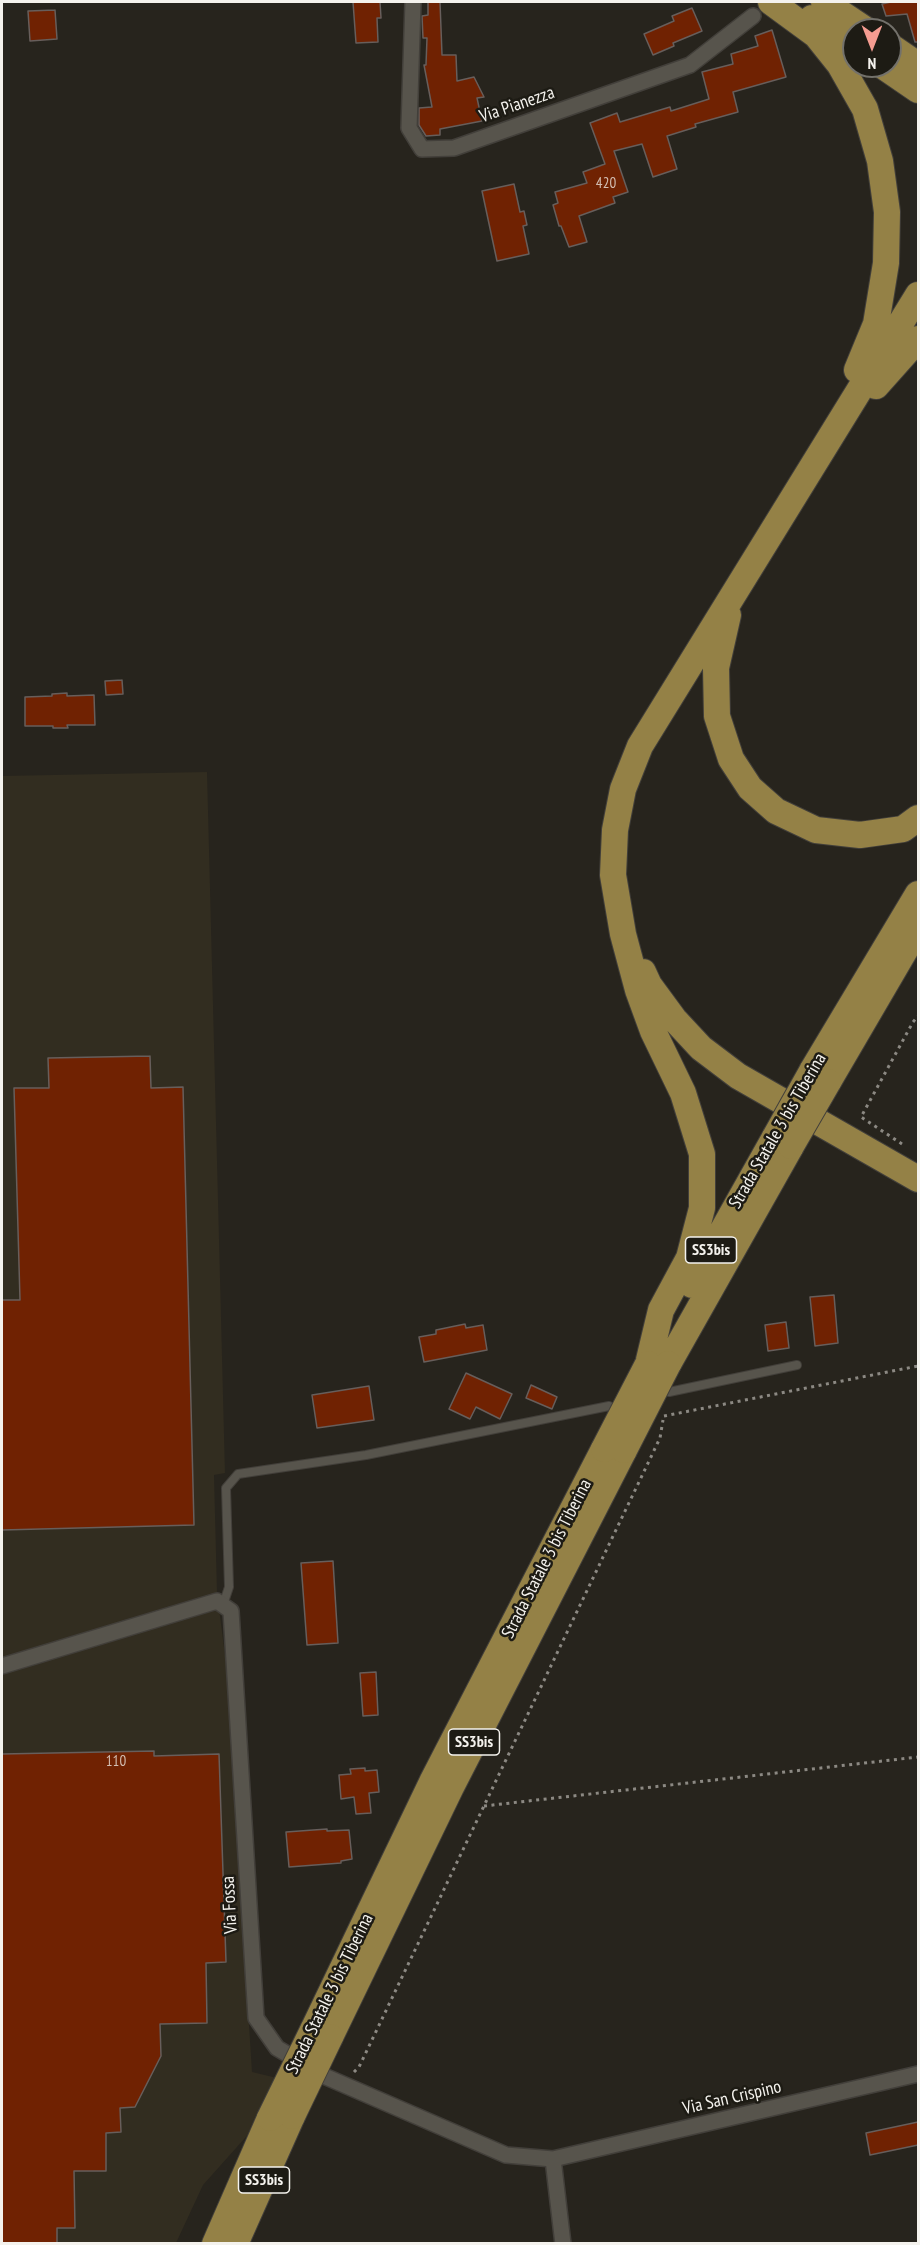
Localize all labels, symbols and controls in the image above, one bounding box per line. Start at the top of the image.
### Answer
north arrow [842,18,902,78]
text: N [868,54,876,74]
street label: Via Pianezza [477,82,557,128]
house number: 420 [596,175,616,193]
street label: Strada Statale 3 bis Tiberina [725,1050,831,1212]
road number: SS3bis [686,1237,736,1263]
street label: Strada Statale 3 bis Tiberina [497,1476,597,1642]
road number: SS3bis [448,1729,500,1755]
house number: 110 [106,1753,126,1771]
street label: Via Fossa [218,1876,242,1934]
street label: Strada Statale 3 bis Tiberina [282,1910,378,2078]
street label: Via San Crispino [681,2076,783,2120]
road number: SS3bis [238,2167,290,2193]

